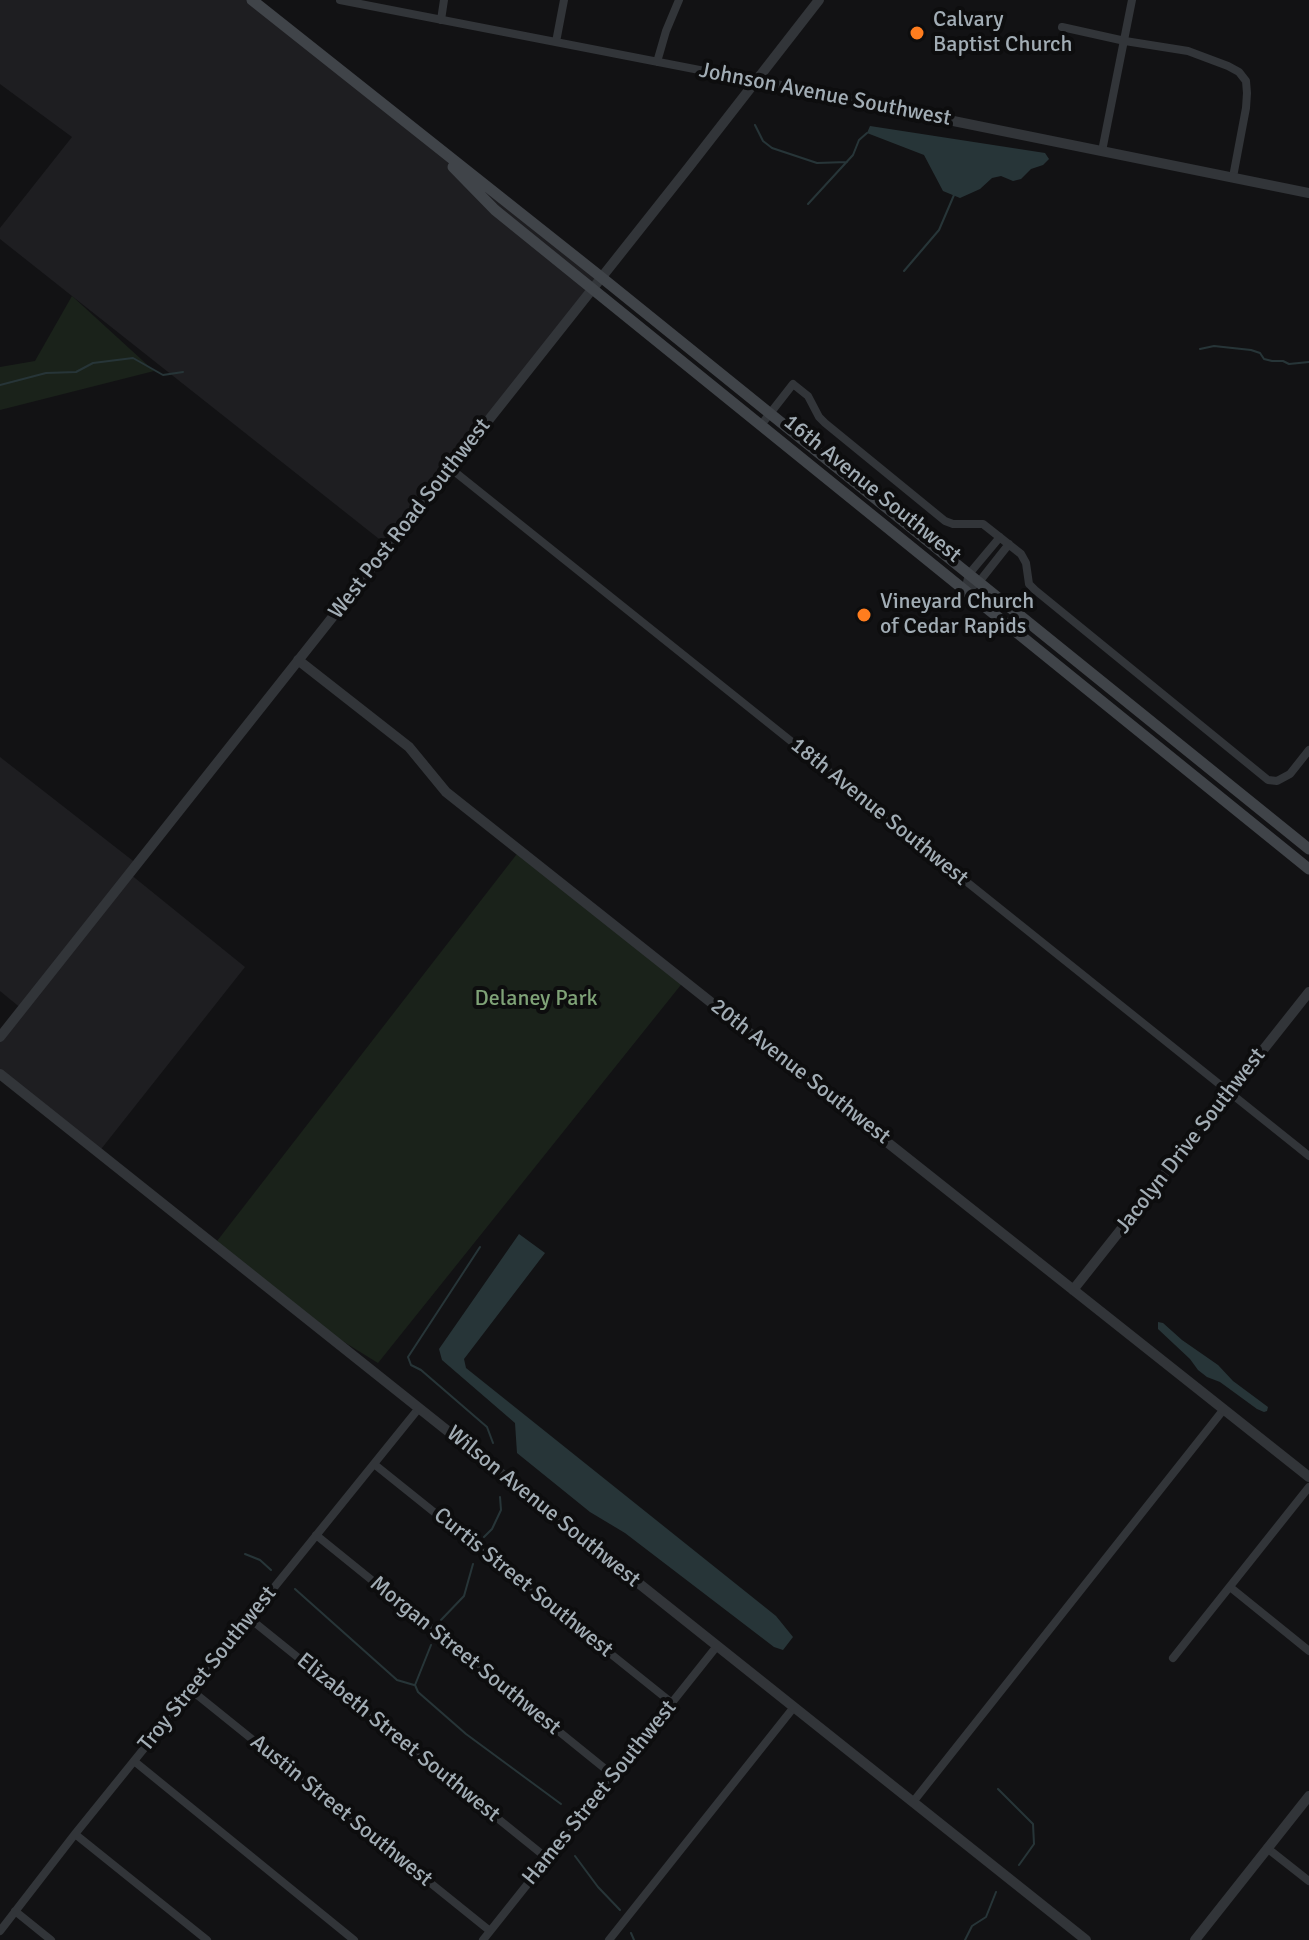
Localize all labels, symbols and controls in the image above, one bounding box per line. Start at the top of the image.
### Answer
place label: Calvary Baptist Church [933,7,1072,58]
marker: Calvary Baptist Church [908,24,926,42]
street label: Johnson Avenue Southwest [697,58,953,132]
street label: 16th Avenue Southwest [778,409,966,569]
street label: West Post Road Southwest [323,413,497,625]
place label: Vineyard Church of Cedar Rapids [880,589,1034,640]
marker: Vineyard Church of Cedar Rapids [855,606,873,624]
street label: 18th Avenue Southwest [785,732,973,892]
park label: Delaney Park [474,986,598,1012]
street label: 20th Avenue Southwest [705,994,895,1150]
street label: Jacolyn Drive Southwest [1110,1043,1272,1239]
street label: Wilson Avenue Southwest [441,1421,645,1593]
street label: Curtis Street Southwest [428,1503,618,1663]
street label: Morgan Street Southwest [364,1571,566,1741]
street label: Troy Street Southwest [133,1581,283,1757]
street label: Elizabeth Street Southwest [291,1648,505,1828]
street label: Hames Street Southwest [517,1695,683,1891]
street label: Austin Street Southwest [245,1729,437,1893]

